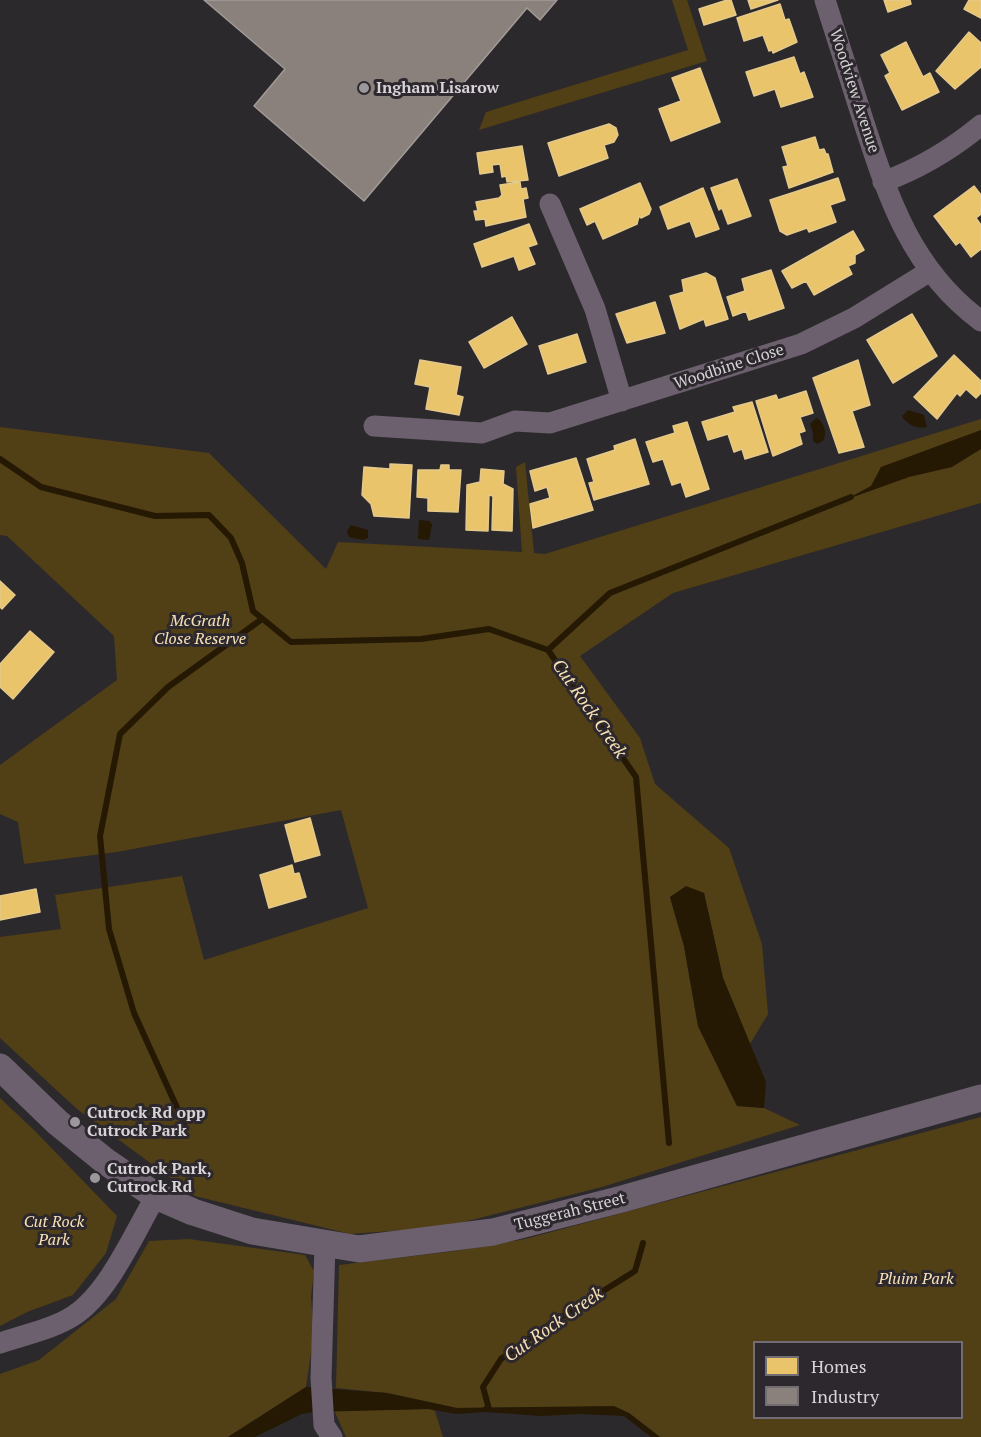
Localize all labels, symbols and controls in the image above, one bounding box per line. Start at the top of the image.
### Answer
street label: Woodview Avenue [825,27,883,155]
place label: Ingham Lisarow [376,78,499,98]
marker: Ingham Lisarow [357,81,371,95]
street label: Woodbine Close [672,340,786,394]
park label: McGrath Close Reserve [154,611,246,649]
water label: Cut Rock Creek [547,655,631,763]
place label: Cutrock Rd opp Cutrock Park [87,1103,206,1141]
marker: Cutrock Rd opp Cutrock Park [68,1115,82,1129]
place label: Cutrock Park, Cutrock Rd [107,1159,212,1197]
marker: Cutrock Park, Cutrock Rd [88,1171,102,1185]
street label: Tuggerah Street [513,1189,627,1235]
park label: Cut Rock Park [24,1212,84,1250]
park label: Pluim Park [878,1269,954,1289]
water label: Cut Rock Creek [500,1283,608,1367]
legend [753,1341,963,1419]
text: Homes [811,1354,866,1378]
text: Industry [811,1384,879,1408]

